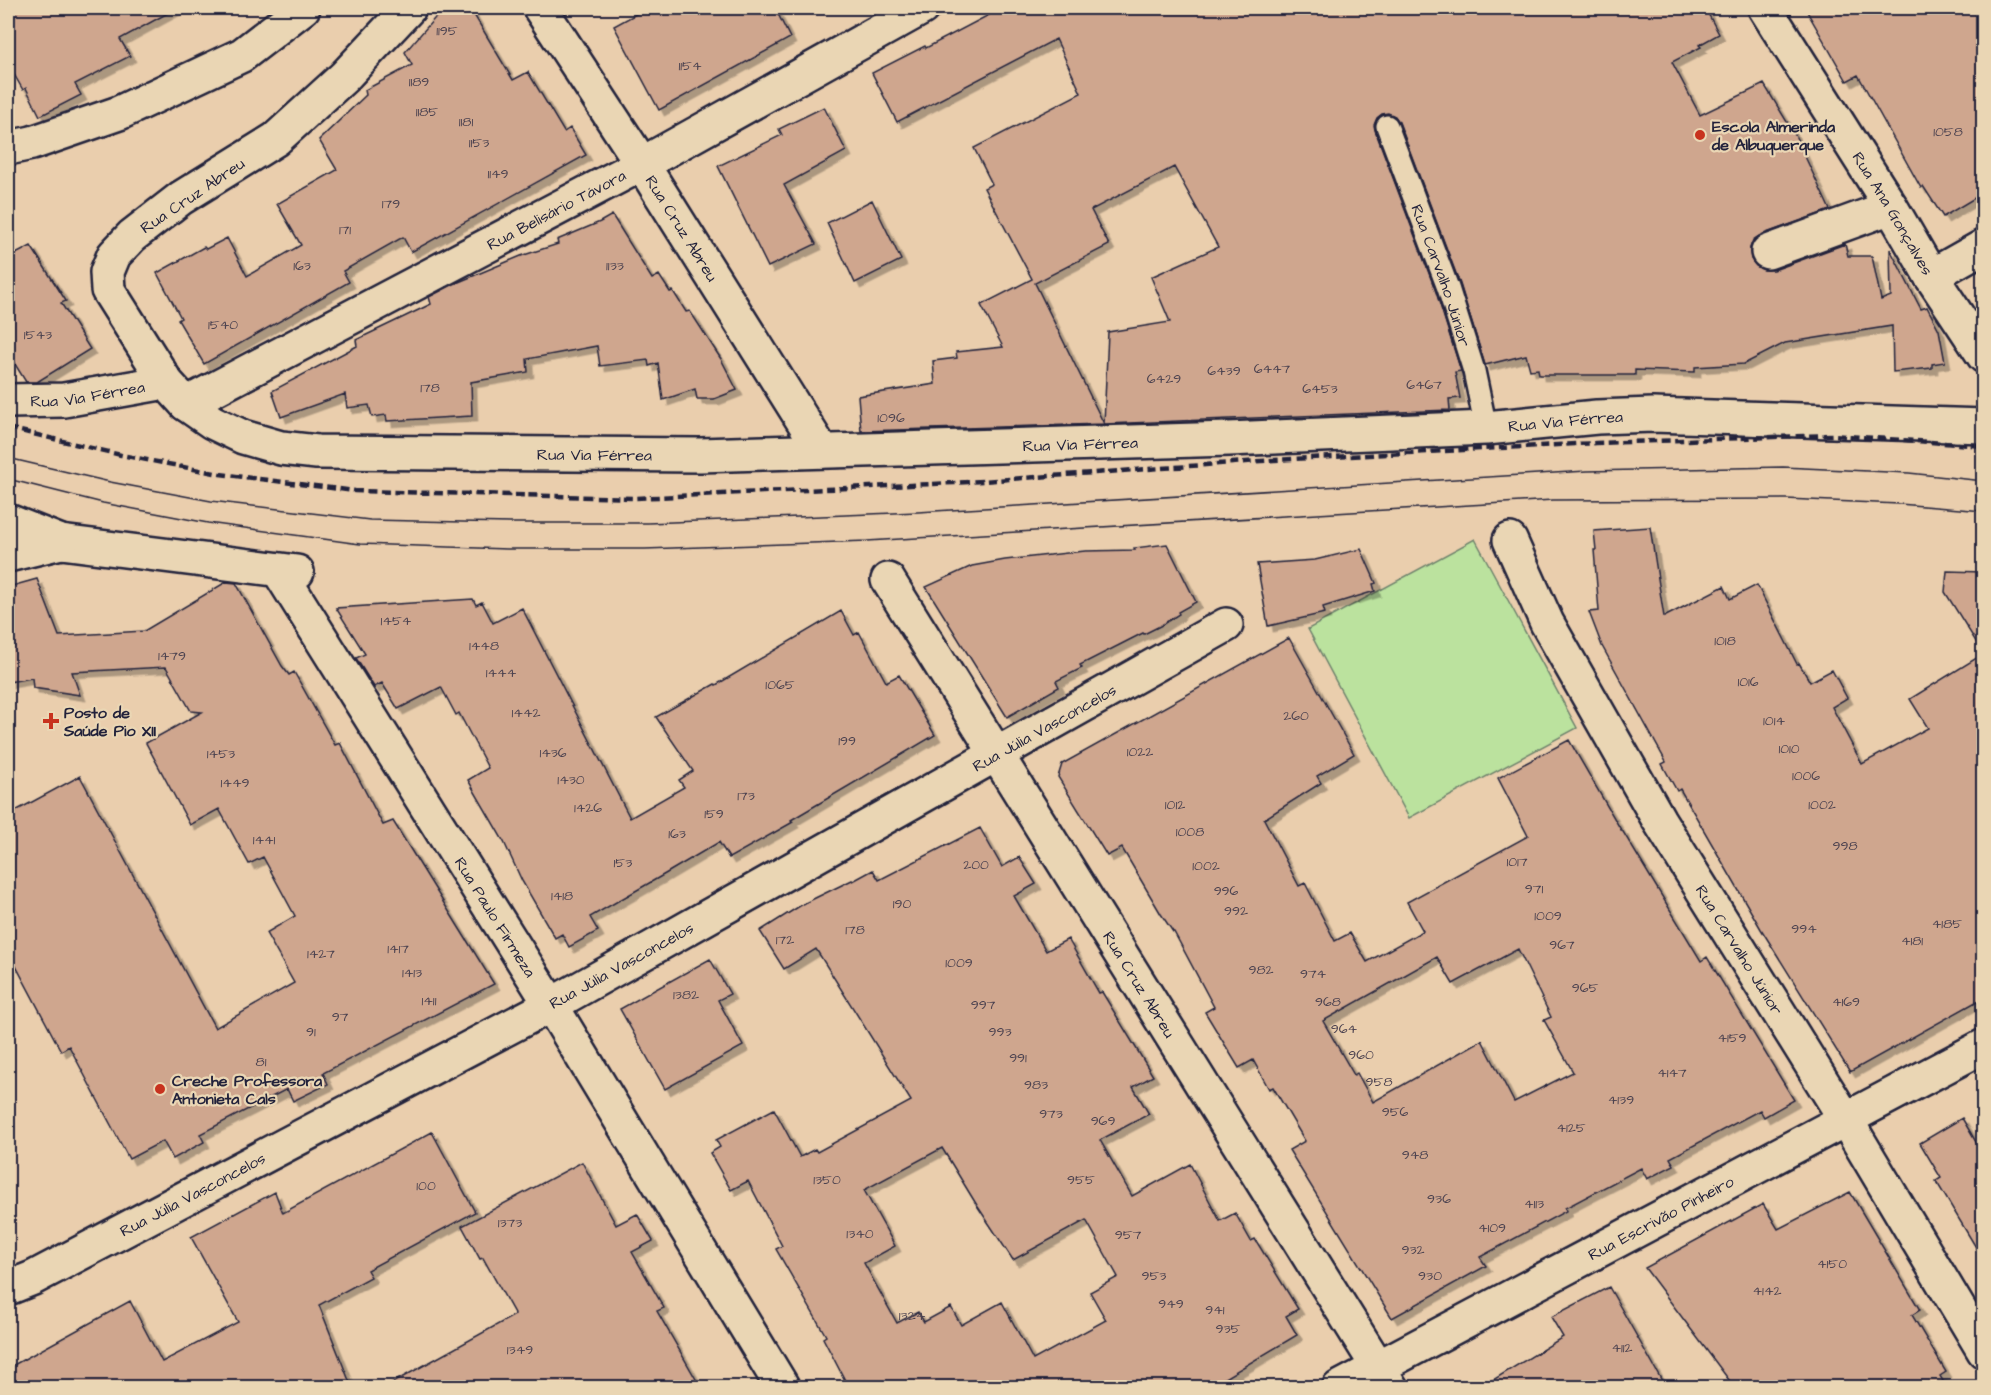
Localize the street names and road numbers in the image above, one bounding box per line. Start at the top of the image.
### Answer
street label: Rua Ana Gonçalves [1847,148,1938,279]
street label: Rua Cruz Abreu [136,153,249,239]
street label: Rua Belisário Távora [483,165,630,256]
street label: Rua Cruz Abreu [640,171,723,286]
street label: Rua Carvalho Júnior [1405,201,1476,350]
street label: Rua Via Férrea [30,376,146,413]
street label: Rua Via Férrea [1507,406,1623,438]
street label: Rua Via Férrea [1022,432,1138,457]
street label: Rua Via Férrea [537,444,652,467]
street label: Rua Júlia Vasconcelos [969,679,1120,778]
street label: Rua Paulo Firmeza [449,853,541,982]
street label: Rua Carvalho Júnior [1690,881,1788,1019]
street label: Rua Júlia Vasconcelos [545,917,698,1015]
street label: Rua Cruz Abreu [1097,927,1180,1042]
street label: Rua Júlia Vasconcelos [116,1147,269,1242]
street label: Rua Escrivão Pinheiro [1584,1171,1738,1266]

